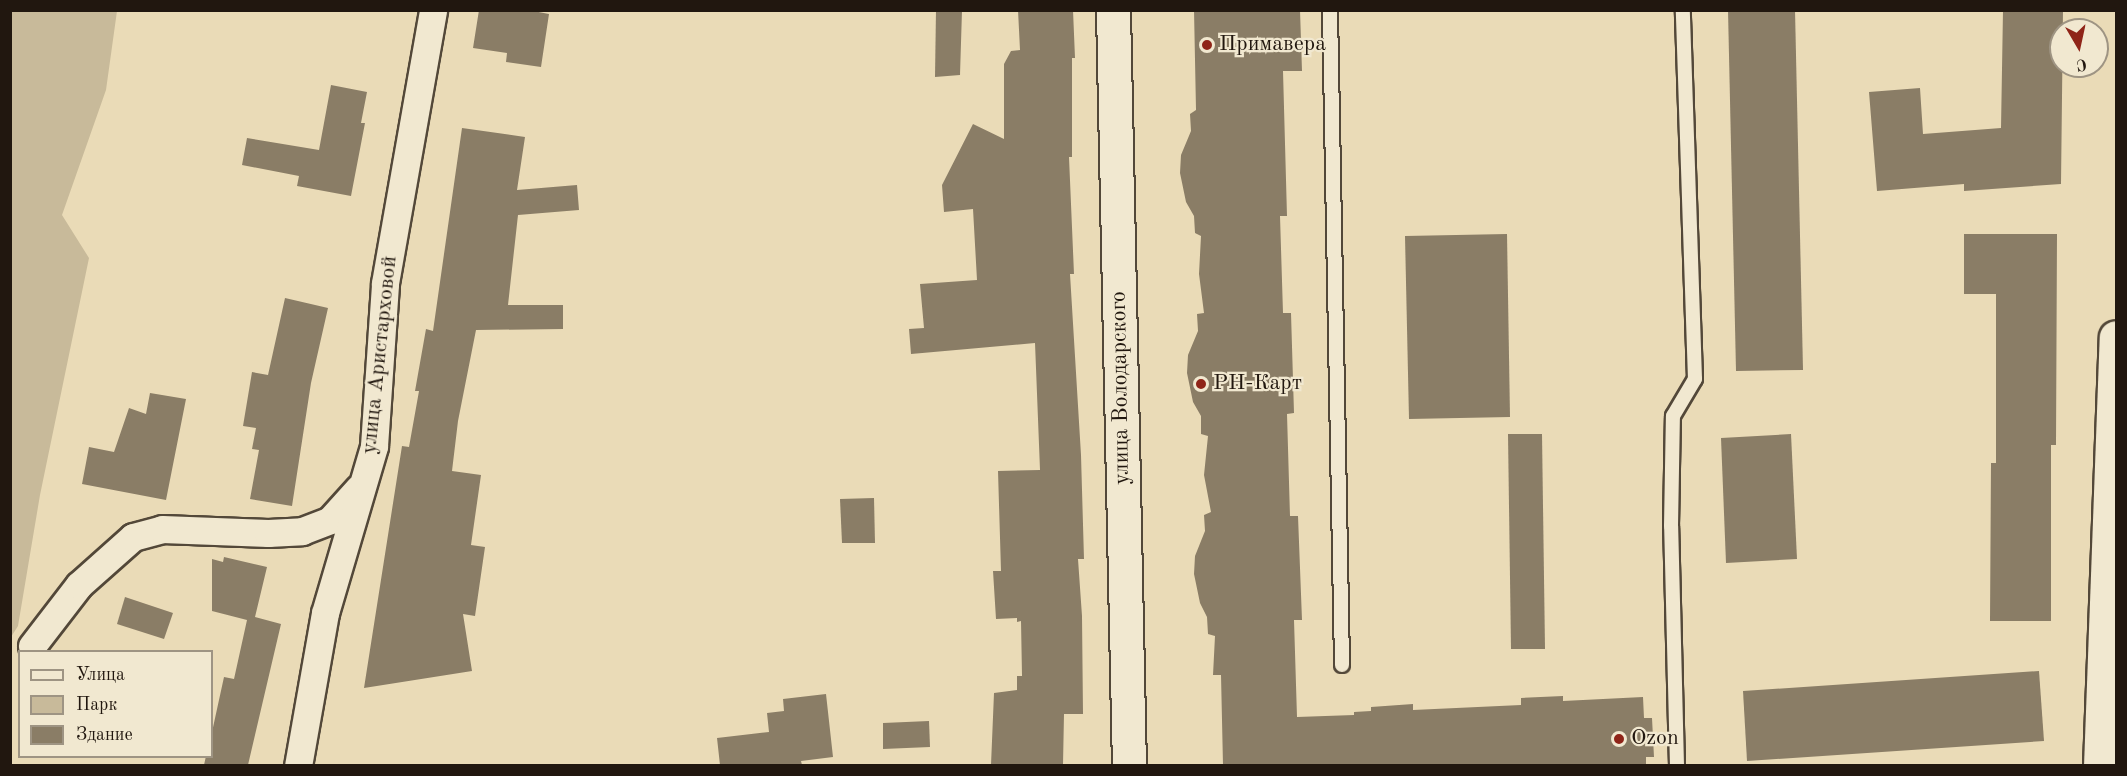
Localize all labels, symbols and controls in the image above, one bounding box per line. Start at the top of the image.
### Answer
north arrow [2049,18,2109,78]
place label: Примавера [1219,32,1326,58]
marker: Примавера [1200,38,1214,52]
text: С [2075,55,2088,73]
street label: улица Аристарховой [356,255,404,455]
street label: улица Володарского [1106,291,1136,485]
place label: РН-Карт [1213,371,1302,397]
marker: РН-Карт [1194,377,1208,391]
legend [18,650,213,758]
text: Улица [76,666,125,684]
text: Парк [76,696,117,714]
text: Здание [76,726,133,744]
place label: Ozon [1631,726,1679,752]
marker: Ozon [1612,732,1626,746]

